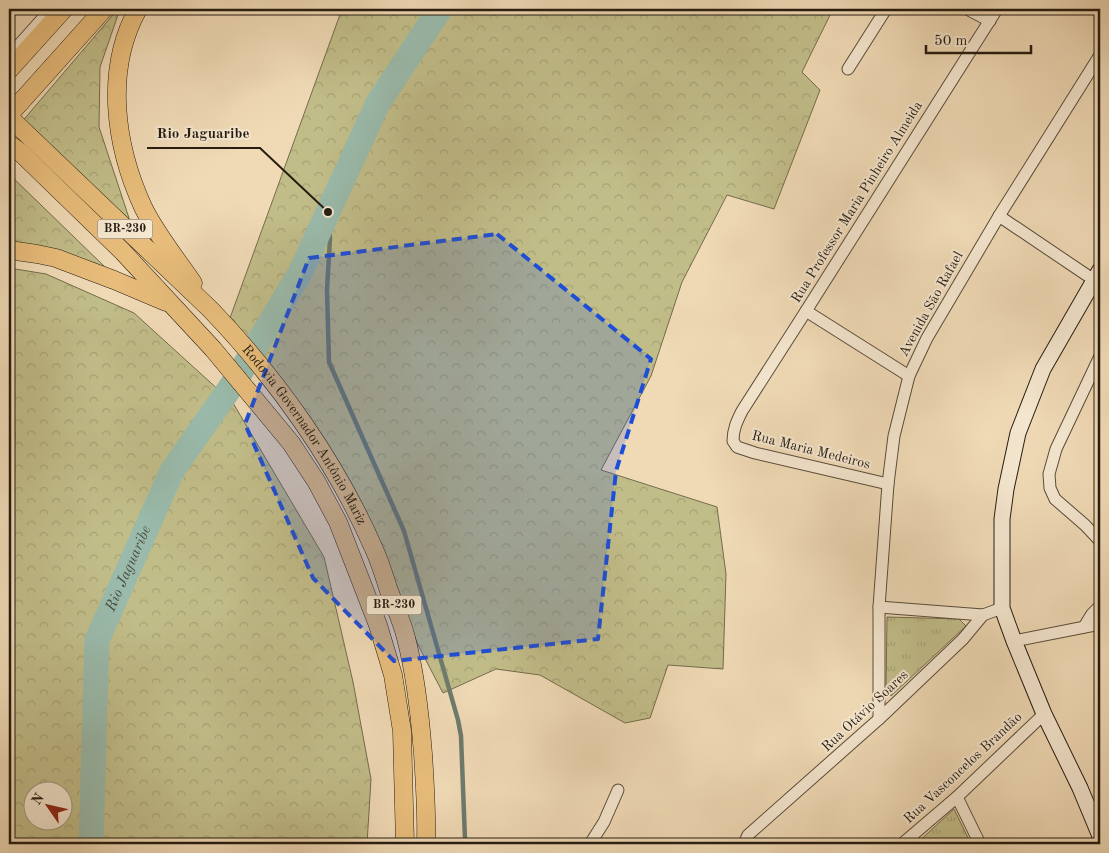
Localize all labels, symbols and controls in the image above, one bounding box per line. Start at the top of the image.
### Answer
scale bar [926,22,1032,54]
text: 50 m [934,34,968,49]
street label: Rua Professor Maria Pinheiro Almeida [789,99,925,305]
callout: Rio Jaguaribe [147,118,260,148]
text: Rio Jaguaribe [156,127,250,142]
road number: BR-230 [98,220,152,238]
street label: Avenida São Rafael [896,249,966,359]
street label: Rodovia Governador Antônio Mariz [239,342,369,527]
street label: Rua Maria Medeiros [750,428,872,472]
water label: Rio Jaguaribe [103,524,154,615]
road number: BR-230 [366,596,422,614]
street label: Rua Otávio Soares [819,668,911,754]
street label: Rua Vasconcelos Brandão [901,710,1025,826]
north arrow [22,780,72,830]
text: N [29,791,47,808]

